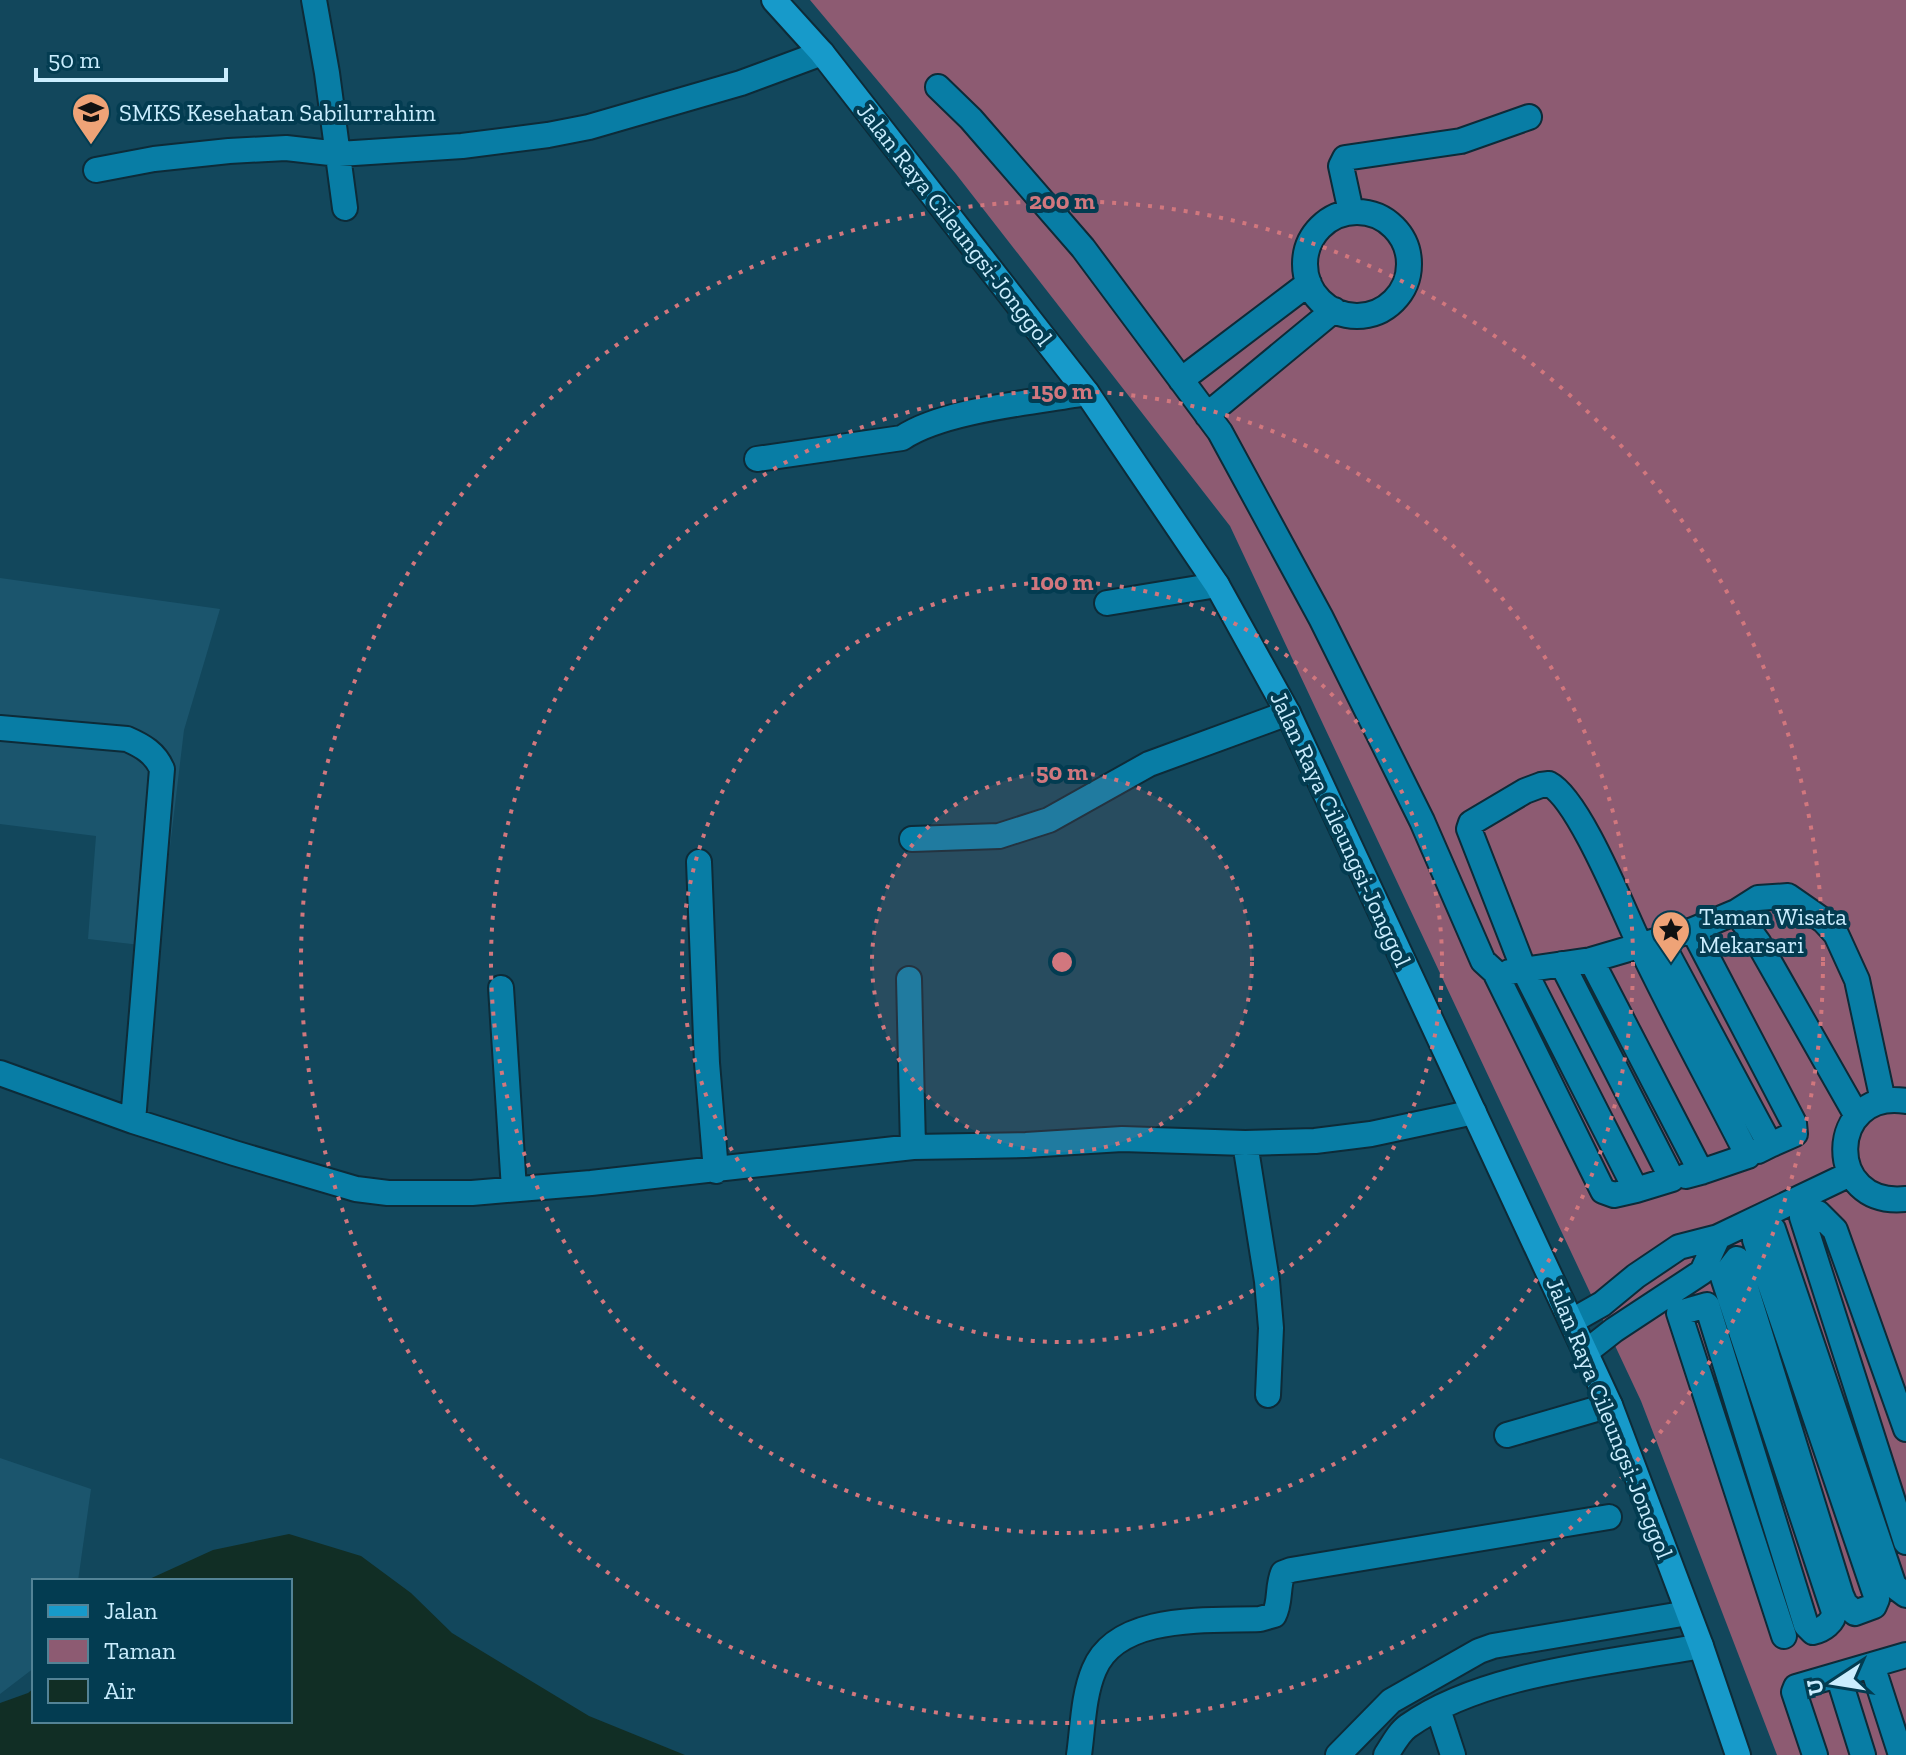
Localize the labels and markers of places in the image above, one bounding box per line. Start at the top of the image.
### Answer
school or university icon: SMKS Kesehatan Sabilurrahim [70,91,112,146]
place label: SMKS Kesehatan Sabilurrahim [119,98,436,127]
place label: Taman Wisata Mekarsari [1699,902,1847,959]
place icon: Taman Wisata Mekarsari [1650,909,1692,964]
centre of rings [1048,948,1076,976]

